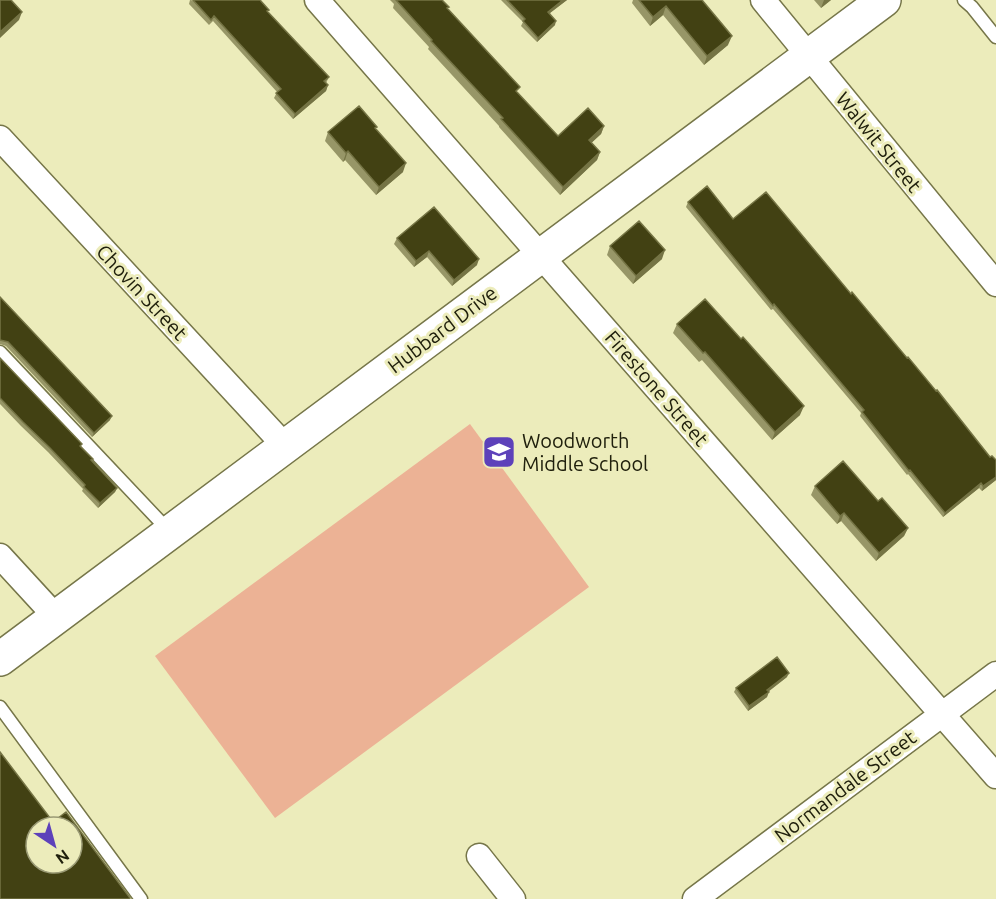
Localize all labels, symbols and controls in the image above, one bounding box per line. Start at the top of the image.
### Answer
street label: Walwit Street [832,87,926,197]
street label: Chovin Street [92,240,192,344]
street label: Hubbard Drive [383,281,501,377]
street label: Firestone Street [601,326,713,450]
place label: Woodworth Middle School [522,429,648,475]
school or university icon: Woodworth Middle School [481,434,517,470]
street label: Normandale Street [770,725,920,847]
north arrow [24,815,84,875]
text: N [53,846,73,868]

